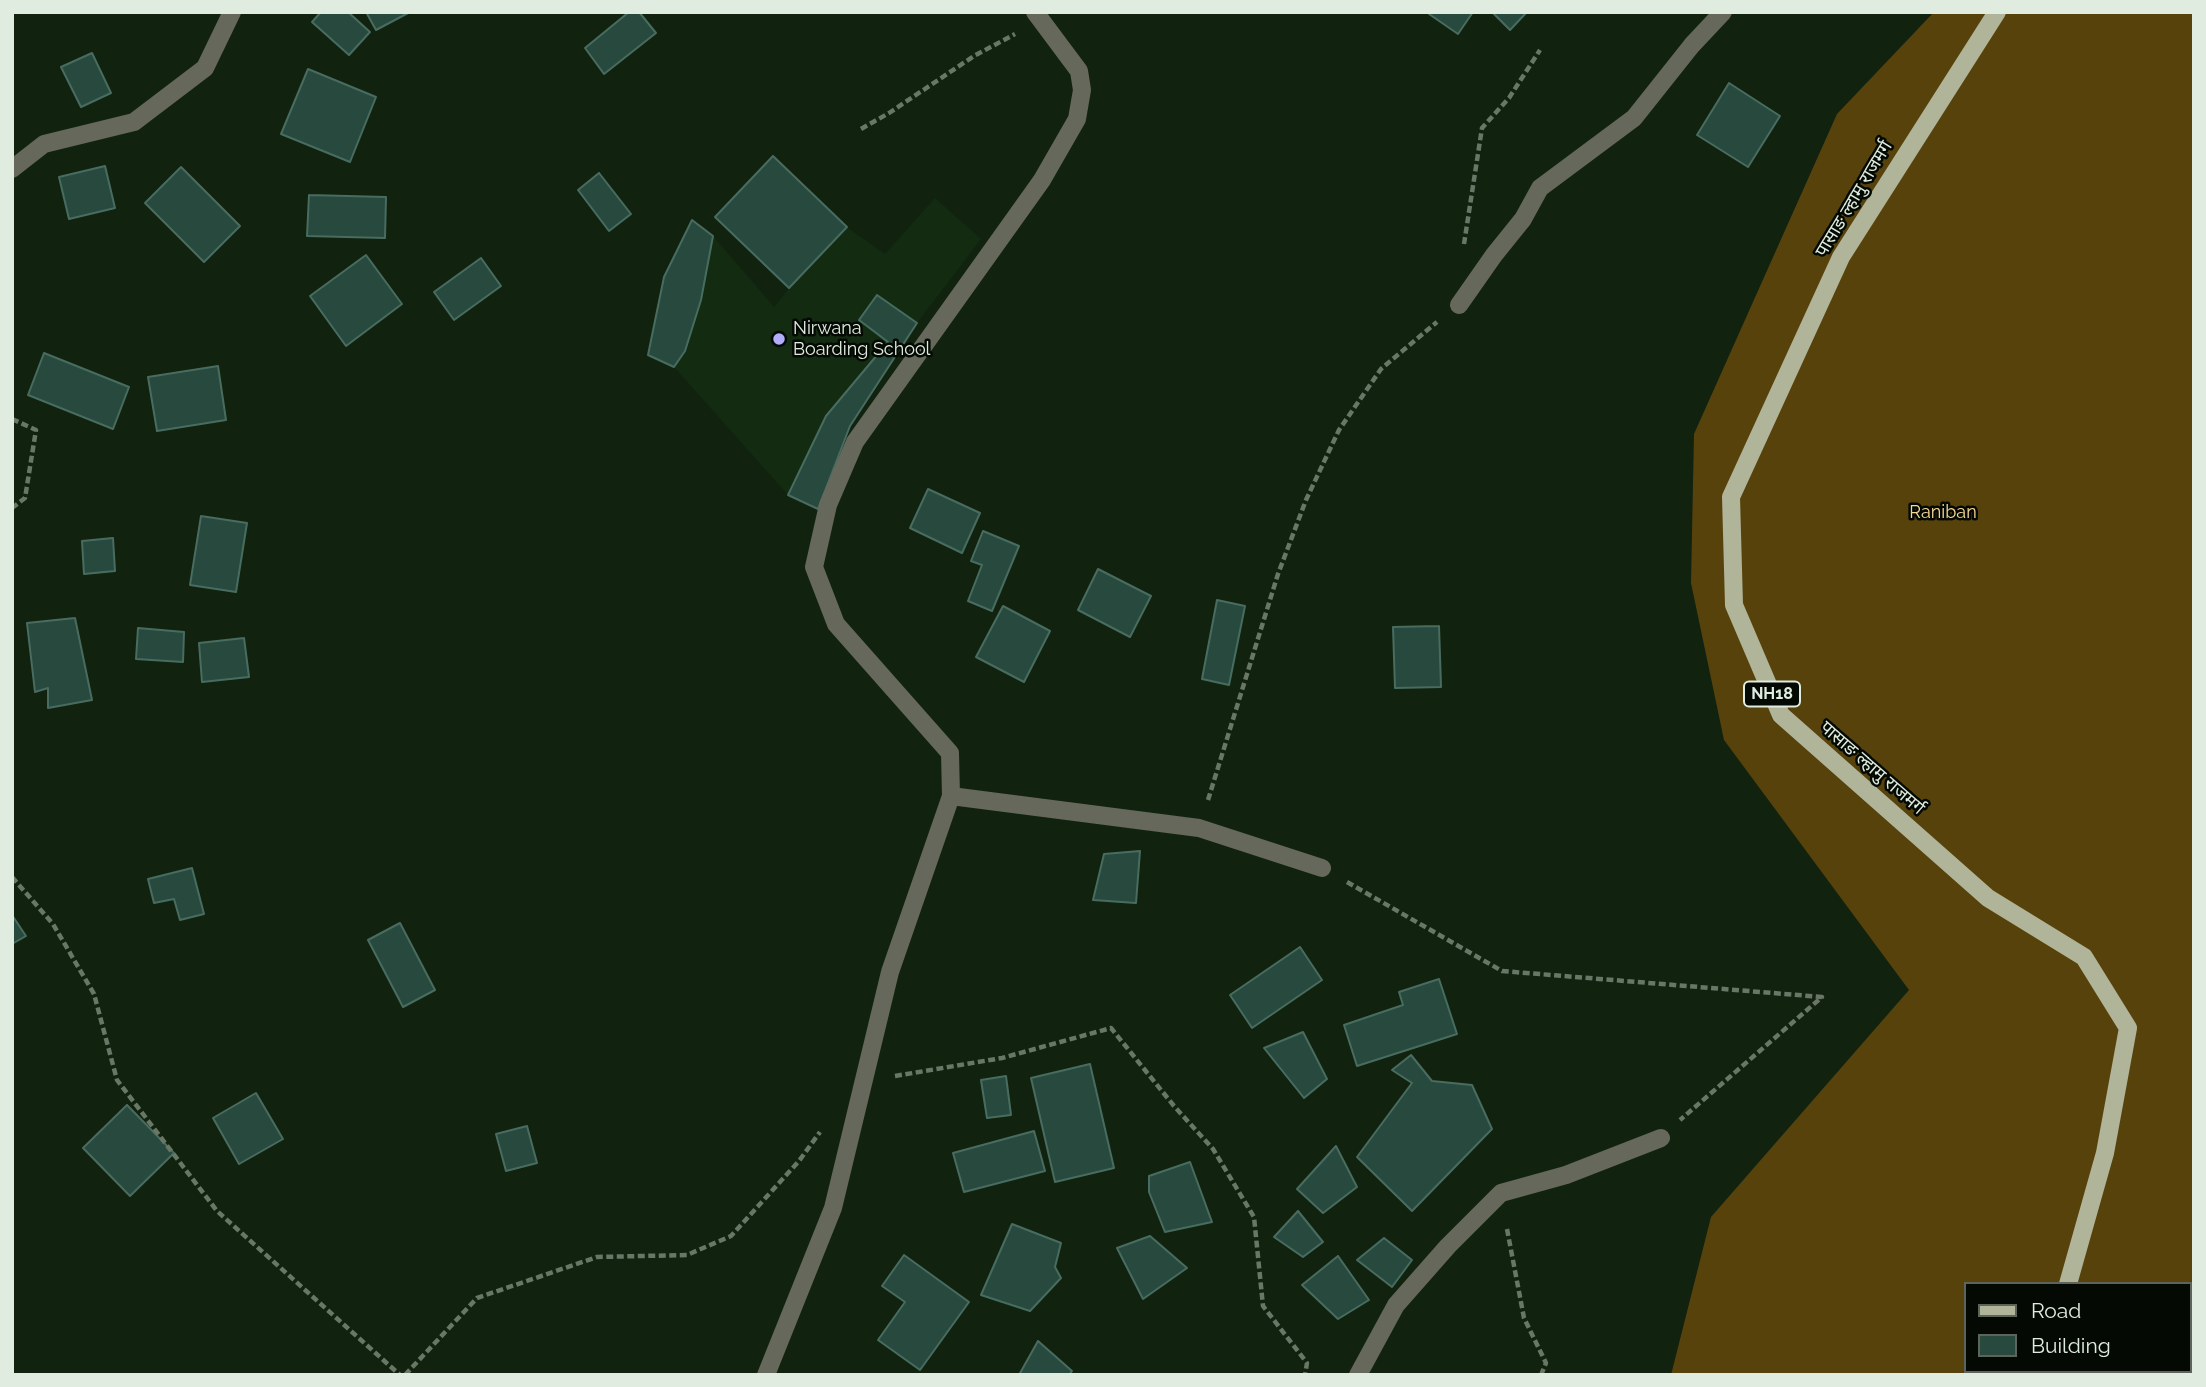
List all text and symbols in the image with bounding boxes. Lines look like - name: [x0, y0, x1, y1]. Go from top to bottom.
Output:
- street label: पासाङ ल्हामु राजमर्ग: [1811, 137, 1897, 261]
- place label: Nirwana Boarding School: [793, 318, 931, 360]
- marker: Nirwana Boarding School: [771, 331, 787, 347]
- park label: Raniban: [1909, 502, 1977, 524]
- road number: NH18: [1744, 681, 1800, 706]
- street label: पासाङ ल्हामु राजमर्ग: [1815, 717, 1929, 819]
- legend: [1965, 1282, 2192, 1373]
- text: Road: [2031, 1298, 2081, 1323]
- text: Building: [2031, 1333, 2111, 1358]

